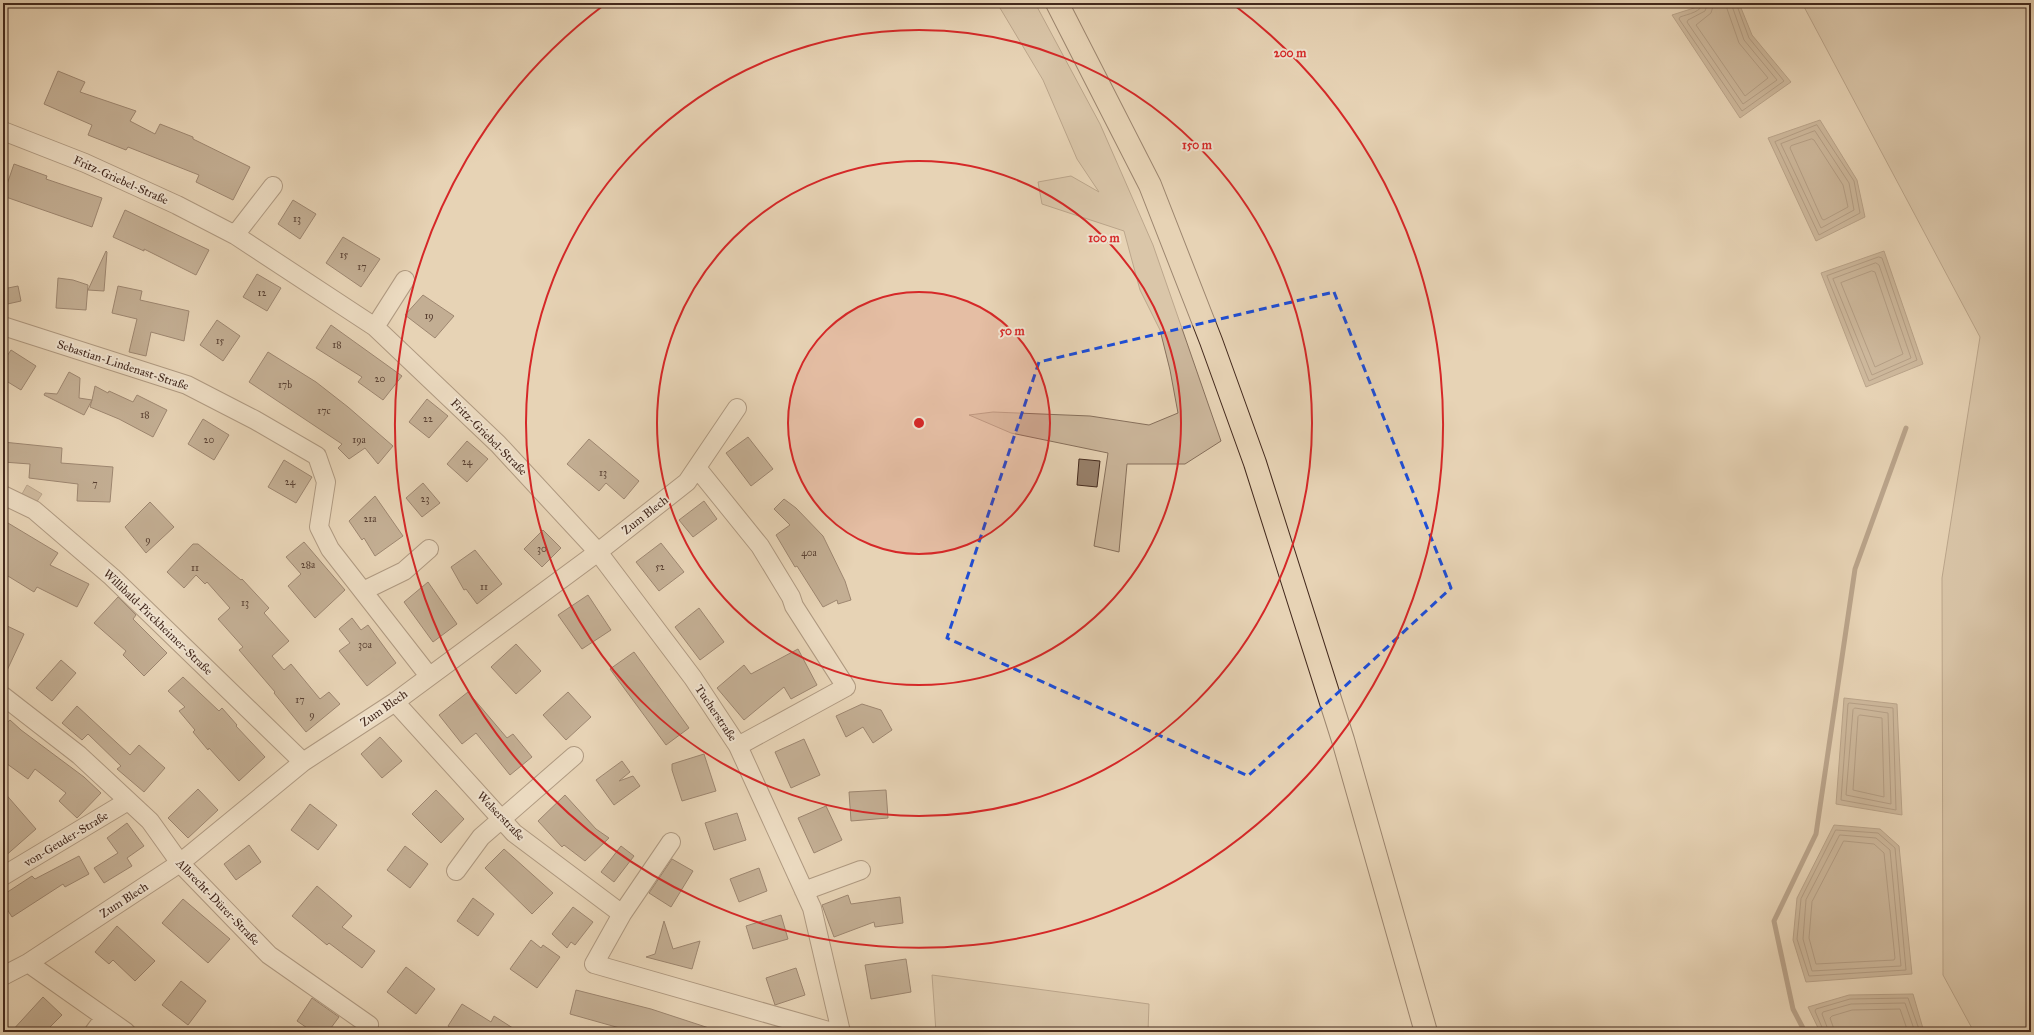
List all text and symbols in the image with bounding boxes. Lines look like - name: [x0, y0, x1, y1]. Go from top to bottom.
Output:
- text: 200 m: [1274, 46, 1307, 60]
- text: 150 m: [1182, 138, 1213, 152]
- street label: Fritz-Griebel-Straße: [71, 153, 171, 207]
- house number: 13: [293, 213, 301, 225]
- text: 100 m: [1088, 231, 1121, 245]
- house number: 15: [340, 249, 349, 261]
- house number: 17: [357, 261, 367, 273]
- house number: 12: [258, 287, 267, 299]
- house number: 19: [424, 310, 434, 322]
- text: 50 m: [999, 324, 1026, 338]
- house number: 15: [216, 335, 225, 347]
- street label: Sebastian-Lindenast-Straße: [55, 337, 191, 393]
- house number: 18: [332, 339, 342, 351]
- house number: 20: [375, 373, 386, 385]
- house number: 17b: [278, 379, 292, 391]
- street label: Fritz-Griebel-Straße: [448, 396, 530, 478]
- house number: 17c: [317, 405, 331, 417]
- house number: 18: [140, 409, 150, 421]
- house number: 22: [423, 413, 433, 425]
- centre of rings: [912, 416, 926, 430]
- house number: 20: [204, 434, 215, 446]
- house number: 19a: [352, 434, 367, 446]
- house number: 24: [462, 456, 473, 468]
- house number: 13: [599, 467, 607, 479]
- house number: 24: [285, 476, 296, 488]
- house number: 7: [92, 478, 98, 490]
- house number: 23: [421, 493, 429, 505]
- street label: Zum Blech: [619, 493, 671, 537]
- house number: 21a: [363, 513, 377, 525]
- house number: 9: [145, 534, 151, 546]
- house number: 30: [537, 543, 547, 555]
- house number: 40a: [801, 547, 818, 559]
- house number: 28a: [301, 559, 316, 571]
- house number: 52: [655, 561, 665, 573]
- house number: 11: [191, 562, 199, 574]
- street label: Willibald-Pirckheimer-Straße: [101, 566, 215, 678]
- house number: 11: [480, 581, 488, 593]
- house number: 13: [241, 597, 249, 609]
- house number: 30a: [358, 639, 373, 651]
- street label: Tucherstraße: [692, 682, 740, 744]
- street label: Zum Blech: [358, 686, 411, 729]
- house number: 17: [295, 694, 305, 706]
- house number: 9: [309, 709, 315, 721]
- street label: Welserstraße: [474, 789, 528, 843]
- street label: von-Geuder-Straße: [20, 808, 111, 870]
- street label: Albrecht-Dürer-Straße: [173, 855, 263, 948]
- street label: Zum Blech: [97, 879, 151, 921]

